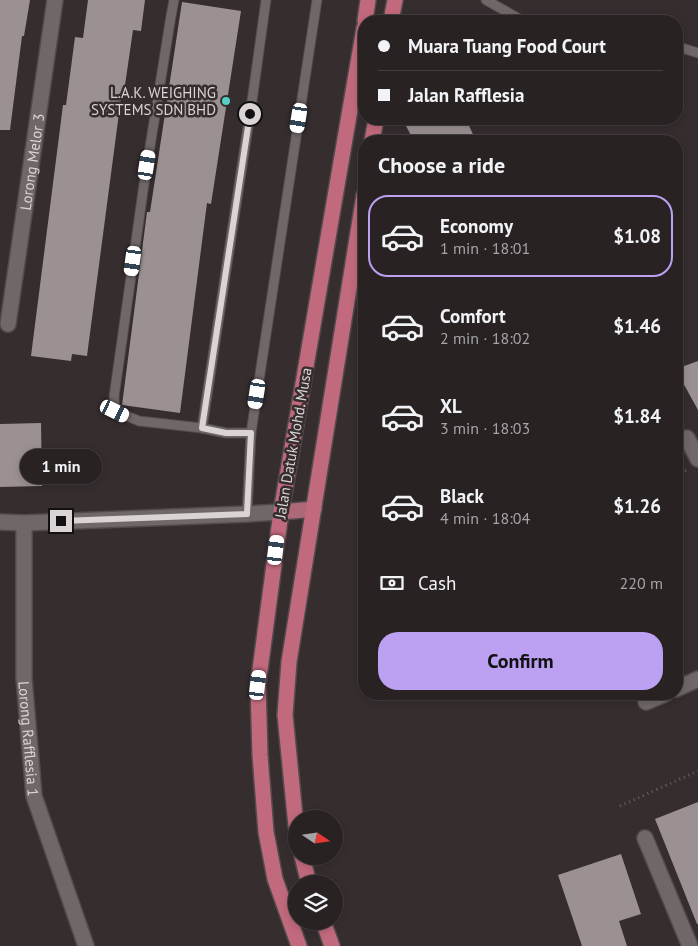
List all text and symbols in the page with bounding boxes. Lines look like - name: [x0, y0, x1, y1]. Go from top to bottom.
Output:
- text: Muara Tuang Food Court: [408, 34, 606, 58]
- place label: L.A.K. WEIGHING SYSTEMS SDN BHD: [91, 83, 216, 119]
- text: Jalan Rafflesia: [408, 83, 524, 107]
- marker: L.A.K. WEIGHING SYSTEMS SDN BHD: [220, 95, 232, 107]
- car: [289, 102, 308, 134]
- route start: [239, 103, 261, 125]
- street label: Lorong Melor 3: [15, 112, 48, 211]
- car: [137, 149, 156, 181]
- text: Choose a ride: [378, 151, 505, 179]
- icon: car: [380, 214, 425, 259]
- text: Economy: [440, 214, 513, 238]
- text: $1.08: [613, 224, 661, 248]
- text: 1 min · 18:01: [440, 238, 530, 258]
- car: [123, 245, 142, 277]
- icon: car: [380, 304, 425, 349]
- text: Comfort: [440, 304, 506, 328]
- text: $1.46: [613, 314, 661, 338]
- text: 2 min · 18:02: [440, 328, 530, 348]
- street label: Jalan Datuk Mohd. Musa: [270, 366, 316, 521]
- car: [247, 378, 266, 410]
- icon: car: [380, 394, 425, 439]
- text: XL: [440, 394, 462, 418]
- car: [98, 398, 131, 424]
- text: $1.84: [613, 404, 661, 428]
- text: 3 min · 18:03: [440, 418, 530, 438]
- callout: 1 min: [20, 448, 102, 484]
- text: 1 min: [41, 456, 81, 476]
- icon: car: [380, 484, 425, 529]
- text: Black: [440, 484, 484, 508]
- text: $1.26: [613, 494, 661, 518]
- text: 4 min · 18:04: [440, 508, 530, 528]
- route end: [50, 510, 72, 532]
- car: [266, 534, 285, 566]
- icon: cash: [378, 569, 406, 597]
- text: Cash: [418, 571, 456, 595]
- text: 220 m: [620, 573, 663, 593]
- button: Confirm: [378, 632, 663, 690]
- car: [248, 669, 267, 701]
- street label: Lorong Rafflesia 1: [15, 680, 44, 797]
- north arrow: [288, 810, 342, 865]
- map controls: [288, 810, 343, 930]
- button: layers: [288, 875, 343, 930]

